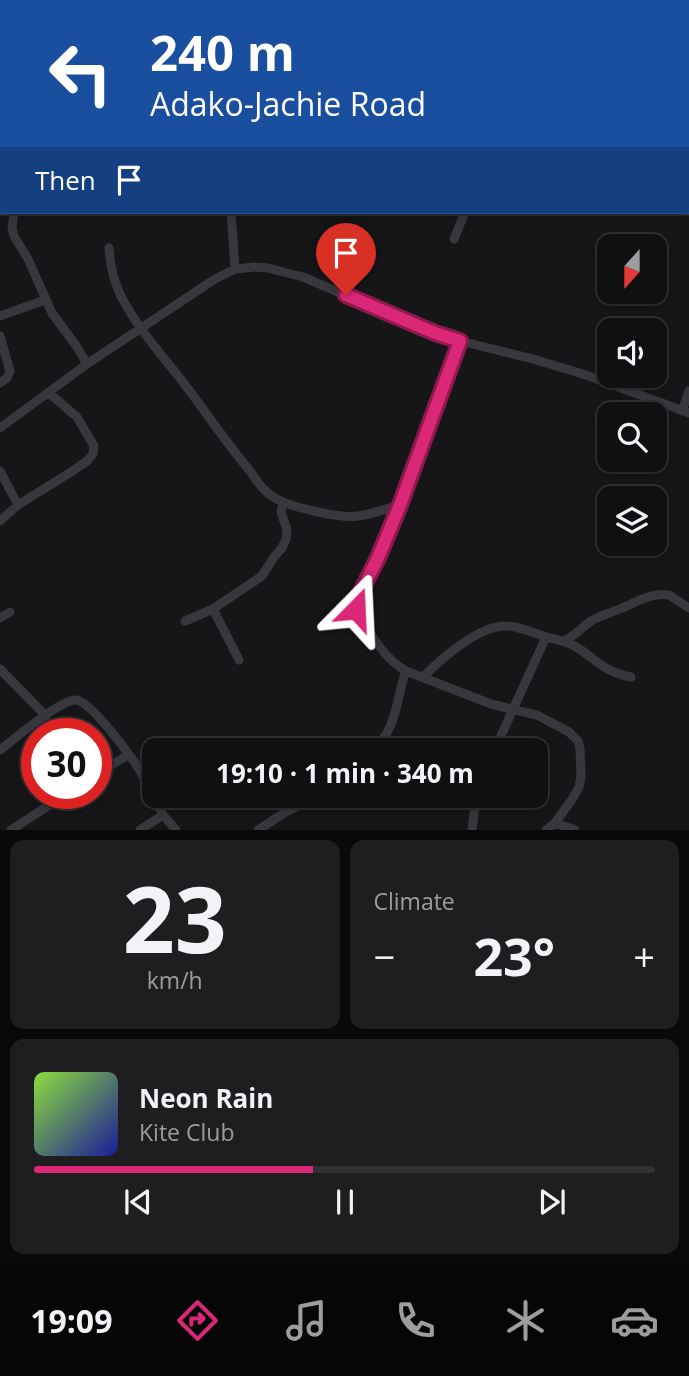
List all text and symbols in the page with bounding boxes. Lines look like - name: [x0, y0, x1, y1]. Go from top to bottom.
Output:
- text: 240 m: [150, 19, 295, 85]
- icon: left: [35, 28, 126, 119]
- text: Adako-Jachie Road: [150, 82, 426, 125]
- icon: arrive: [110, 161, 148, 199]
- text: Then: [35, 162, 96, 198]
- pin: [316, 223, 376, 295]
- icon: arrive: [327, 234, 365, 272]
- north arrow: [597, 234, 667, 304]
- map controls: [597, 234, 667, 556]
- button: sound: [597, 318, 667, 388]
- button: search: [597, 402, 667, 472]
- button: layers: [597, 486, 667, 556]
- position arrow: [319, 572, 393, 646]
- speed limit sign: 30: [21, 718, 112, 809]
- text: 19:10 · 1 min · 340 m: [216, 755, 474, 791]
- text: 23: [123, 856, 227, 980]
- text: Climate: [374, 885, 455, 917]
- text: 23°: [473, 920, 555, 991]
- text: −: [374, 930, 395, 982]
- text: +: [633, 930, 655, 982]
- text: km/h: [147, 964, 203, 996]
- text: Neon Rain: [139, 1080, 273, 1116]
- text: Kite Club: [139, 1116, 234, 1148]
- icon: previous: [119, 1183, 157, 1221]
- icon: pause: [326, 1183, 364, 1221]
- icon: next: [533, 1183, 571, 1221]
- icon: directions: [173, 1296, 222, 1345]
- icon: music: [282, 1296, 331, 1345]
- icon: phone: [391, 1296, 440, 1345]
- icon: climate: [501, 1296, 550, 1345]
- icon: car: [610, 1296, 659, 1345]
- text: 19:09: [30, 1299, 112, 1342]

